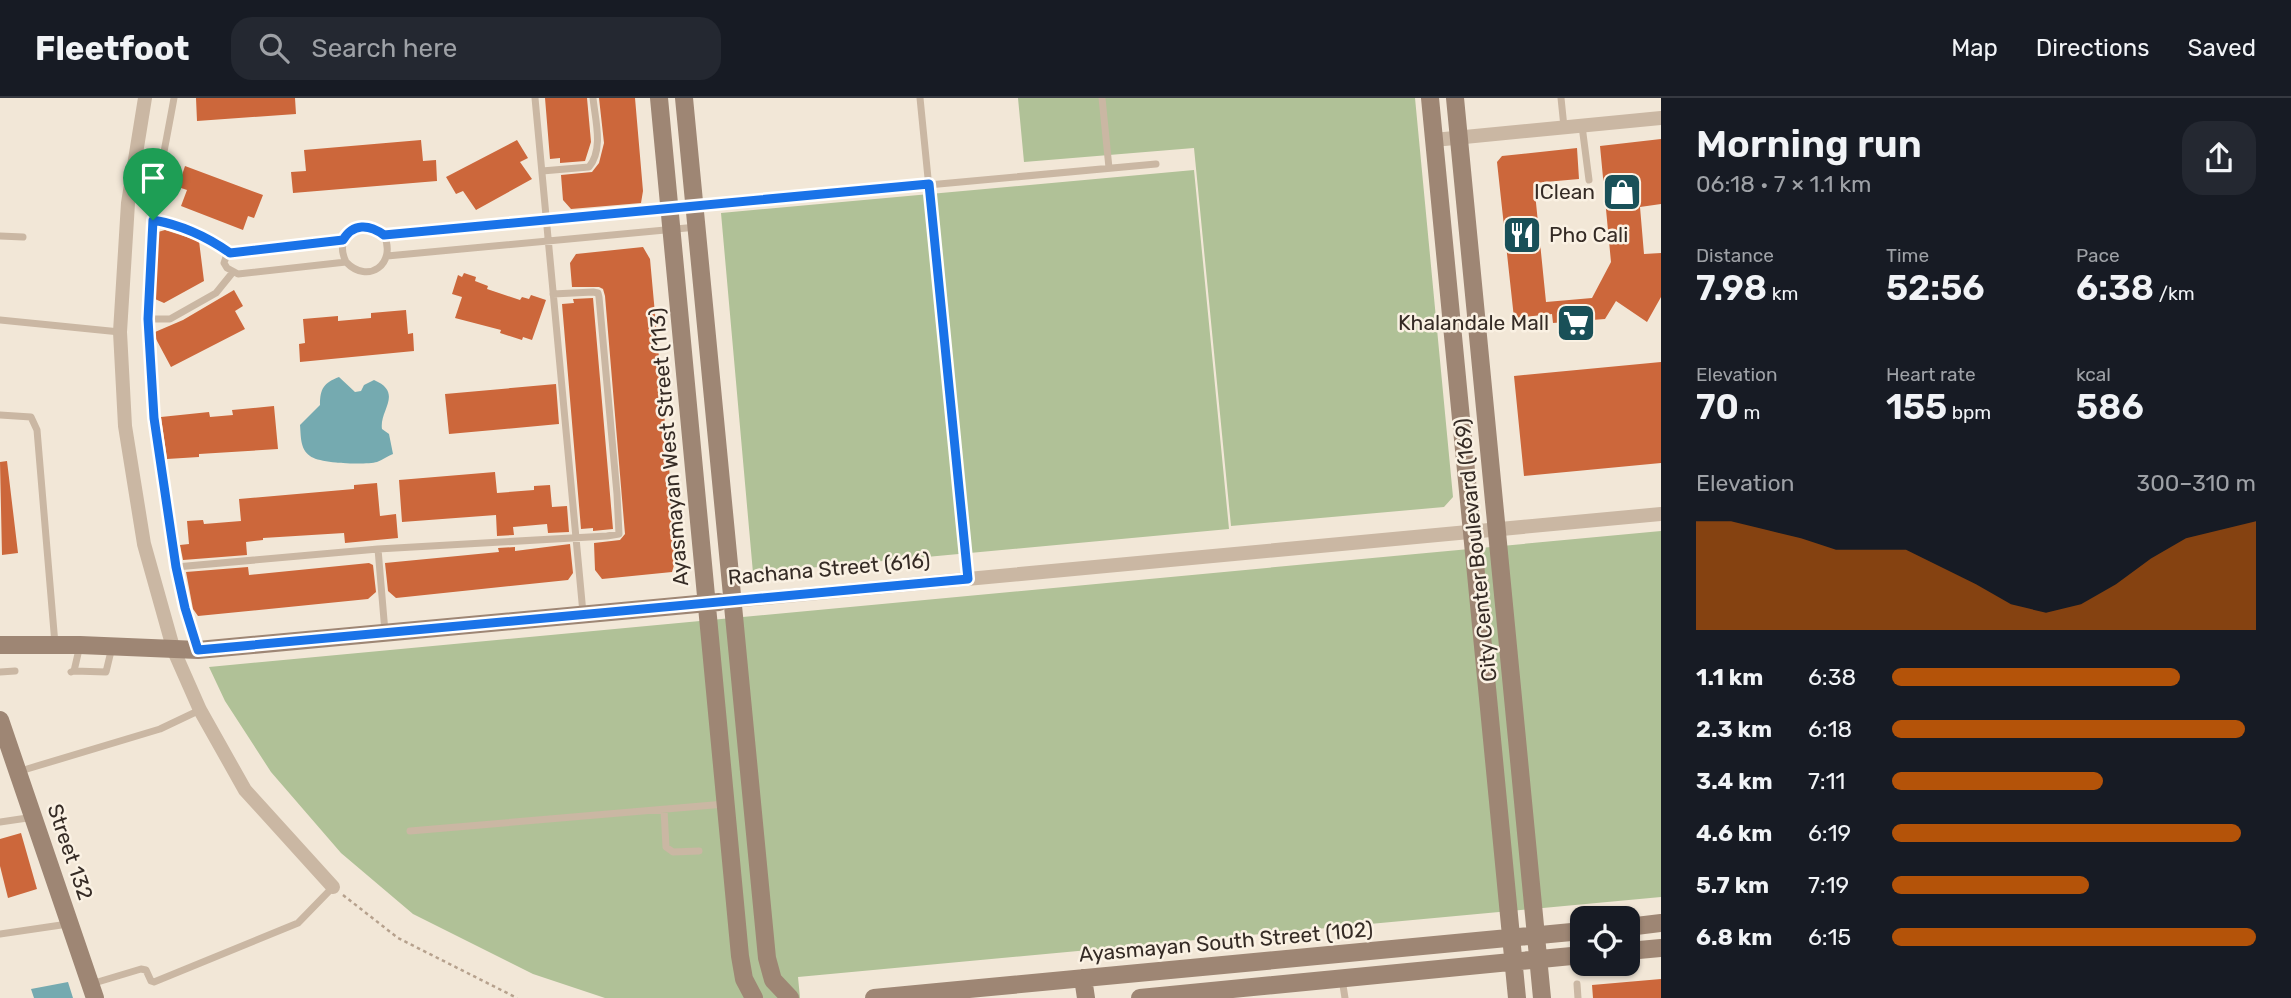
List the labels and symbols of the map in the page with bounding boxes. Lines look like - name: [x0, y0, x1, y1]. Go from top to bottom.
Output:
- pin: [123, 148, 183, 220]
- shop icon: IClean: [1601, 171, 1643, 213]
- place label: IClean: [1534, 179, 1595, 204]
- restaurant icon: Pho Cali: [1501, 214, 1543, 256]
- place label: Pho Cali: [1549, 222, 1628, 247]
- supermarket icon: Khalandale Mall: [1555, 302, 1597, 344]
- street label: Ayasmayan West Street (113): [644, 307, 693, 587]
- place label: Khalandale Mall: [1398, 310, 1549, 335]
- street label: City Center Boulevard (169): [1449, 417, 1502, 683]
- street label: Rachana Street (616): [727, 547, 931, 590]
- street label: Street 132: [42, 801, 99, 903]
- street label: Ayasmayan South Street (102): [1078, 916, 1374, 967]

